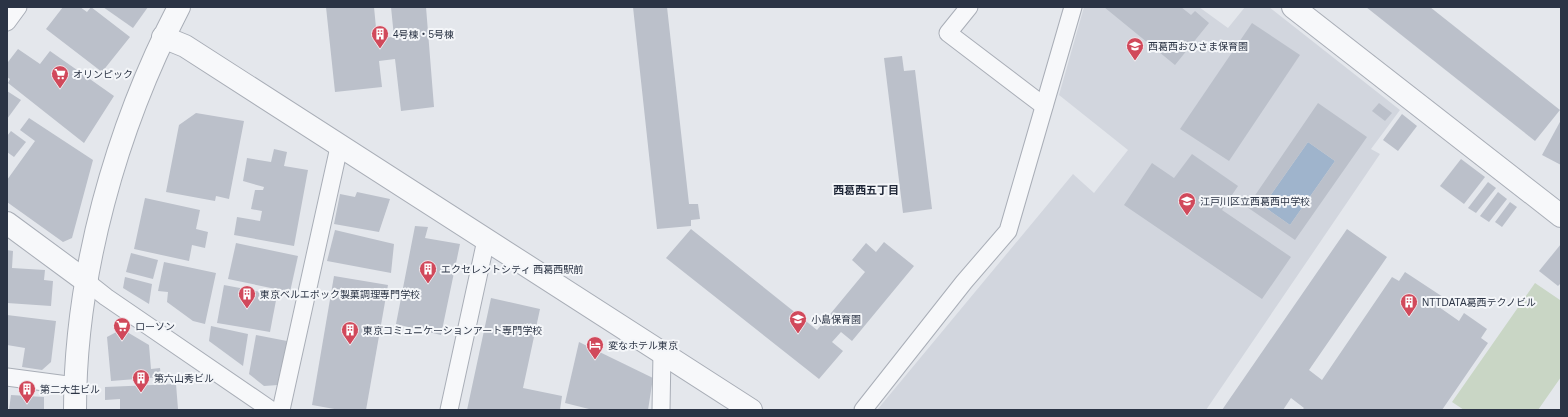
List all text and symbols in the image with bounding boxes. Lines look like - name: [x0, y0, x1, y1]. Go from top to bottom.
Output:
- building icon: 4号棟・5号棟: [370, 24, 390, 49]
- place label: 4号棟・5号棟: [393, 29, 454, 40]
- school or university icon: 西葛西おひさま保育園: [1125, 36, 1145, 61]
- place label: 西葛西おひさま保育園: [1148, 41, 1248, 52]
- supermarket icon: オリンピック: [50, 64, 70, 89]
- place label: オリンピック: [73, 69, 133, 80]
- district label: 西葛西五丁目: [833, 184, 899, 196]
- school or university icon: 江戸川区立西葛西中学校: [1177, 191, 1197, 216]
- place label: 江戸川区立西葛西中学校: [1200, 196, 1310, 207]
- building icon: エクセレントシティ 西葛西駅前: [418, 259, 438, 284]
- place label: エクセレントシティ 西葛西駅前: [441, 264, 583, 275]
- building icon: 東京ベルエポック製菓調理専門学校: [237, 284, 257, 309]
- place label: 東京ベルエポック製菓調理専門学校: [260, 289, 420, 300]
- building icon: NTTDATA葛西テクノビル: [1399, 292, 1419, 317]
- place label: NTTDATA葛西テクノビル: [1422, 297, 1536, 308]
- school or university icon: 小島保育園: [788, 309, 808, 334]
- place label: 小島保育園: [811, 314, 861, 325]
- supermarket icon: ローソン: [112, 316, 132, 341]
- building icon: 東京コミュニケーションアート専門学校: [340, 320, 360, 345]
- place label: ローソン: [135, 321, 175, 332]
- place label: 東京コミュニケーションアート専門学校: [363, 325, 542, 336]
- hotel icon: 変なホテル東京: [585, 335, 605, 360]
- place label: 変なホテル東京: [608, 340, 678, 351]
- building icon: 第六山秀ビル: [131, 368, 151, 393]
- place label: 第六山秀ビル: [154, 373, 214, 384]
- building icon: 第二大生ビル: [17, 379, 37, 404]
- place label: 第二大生ビル: [40, 384, 100, 395]

